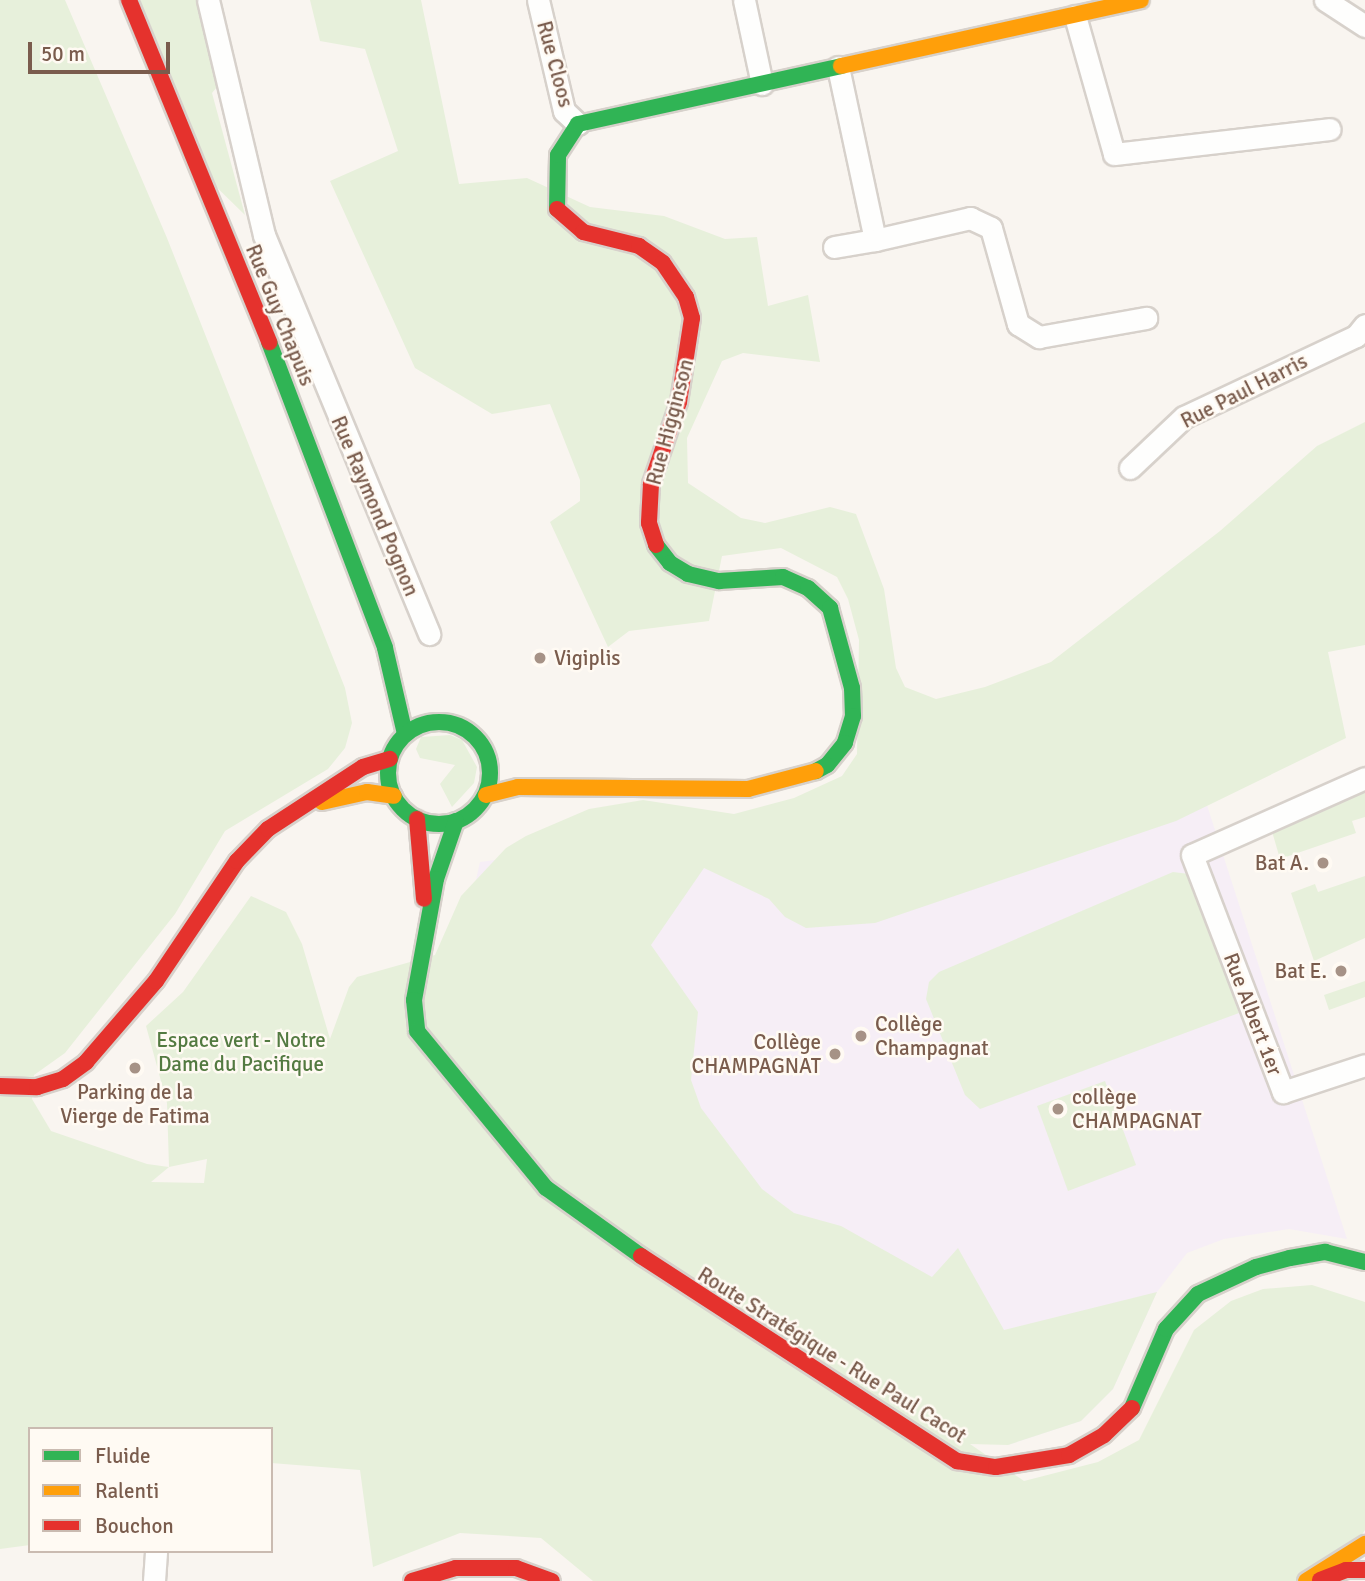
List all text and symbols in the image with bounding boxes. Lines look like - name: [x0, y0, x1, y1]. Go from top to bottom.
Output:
- street label: Rue Cloos: [531, 18, 579, 110]
- scale bar: [32, 28, 173, 72]
- text: 50 m: [41, 41, 85, 67]
- street label: Rue Guy Chapuis: [240, 241, 320, 389]
- street label: Rue Paul Harris: [1177, 348, 1311, 434]
- street label: Rue Higginson: [641, 356, 699, 488]
- street label: Rue Raymond Pognon: [326, 412, 424, 600]
- place label: Vigiplis: [554, 645, 621, 671]
- marker: Vigiplis: [532, 650, 548, 666]
- place label: Bat A.: [1255, 850, 1309, 876]
- marker: Bat A.: [1315, 855, 1331, 871]
- street label: Rue Albert 1er: [1218, 949, 1288, 1079]
- place label: Bat E.: [1274, 958, 1327, 984]
- marker: Bat E.: [1333, 963, 1349, 979]
- place label: Collège Champagnat: [875, 1011, 988, 1061]
- park label: Espace vert - Notre Dame du Pacifique: [156, 1027, 326, 1077]
- marker: Collège Champagnat: [853, 1028, 869, 1044]
- place label: Collège CHAMPAGNAT: [691, 1029, 821, 1079]
- marker: Collège CHAMPAGNAT: [827, 1046, 843, 1062]
- marker: Parking de la Vierge de Fatima: [127, 1060, 143, 1076]
- place label: Parking de la Vierge de Fatima: [60, 1079, 210, 1129]
- place label: collège CHAMPAGNAT: [1072, 1084, 1202, 1134]
- marker: collège CHAMPAGNAT: [1050, 1101, 1066, 1117]
- street label: Route Stratégique - Rue Paul Cacot: [693, 1262, 971, 1448]
- legend: [28, 1427, 273, 1553]
- text: Fluide: [95, 1443, 151, 1469]
- text: Ralenti: [95, 1478, 159, 1504]
- text: Bouchon: [95, 1513, 174, 1539]

